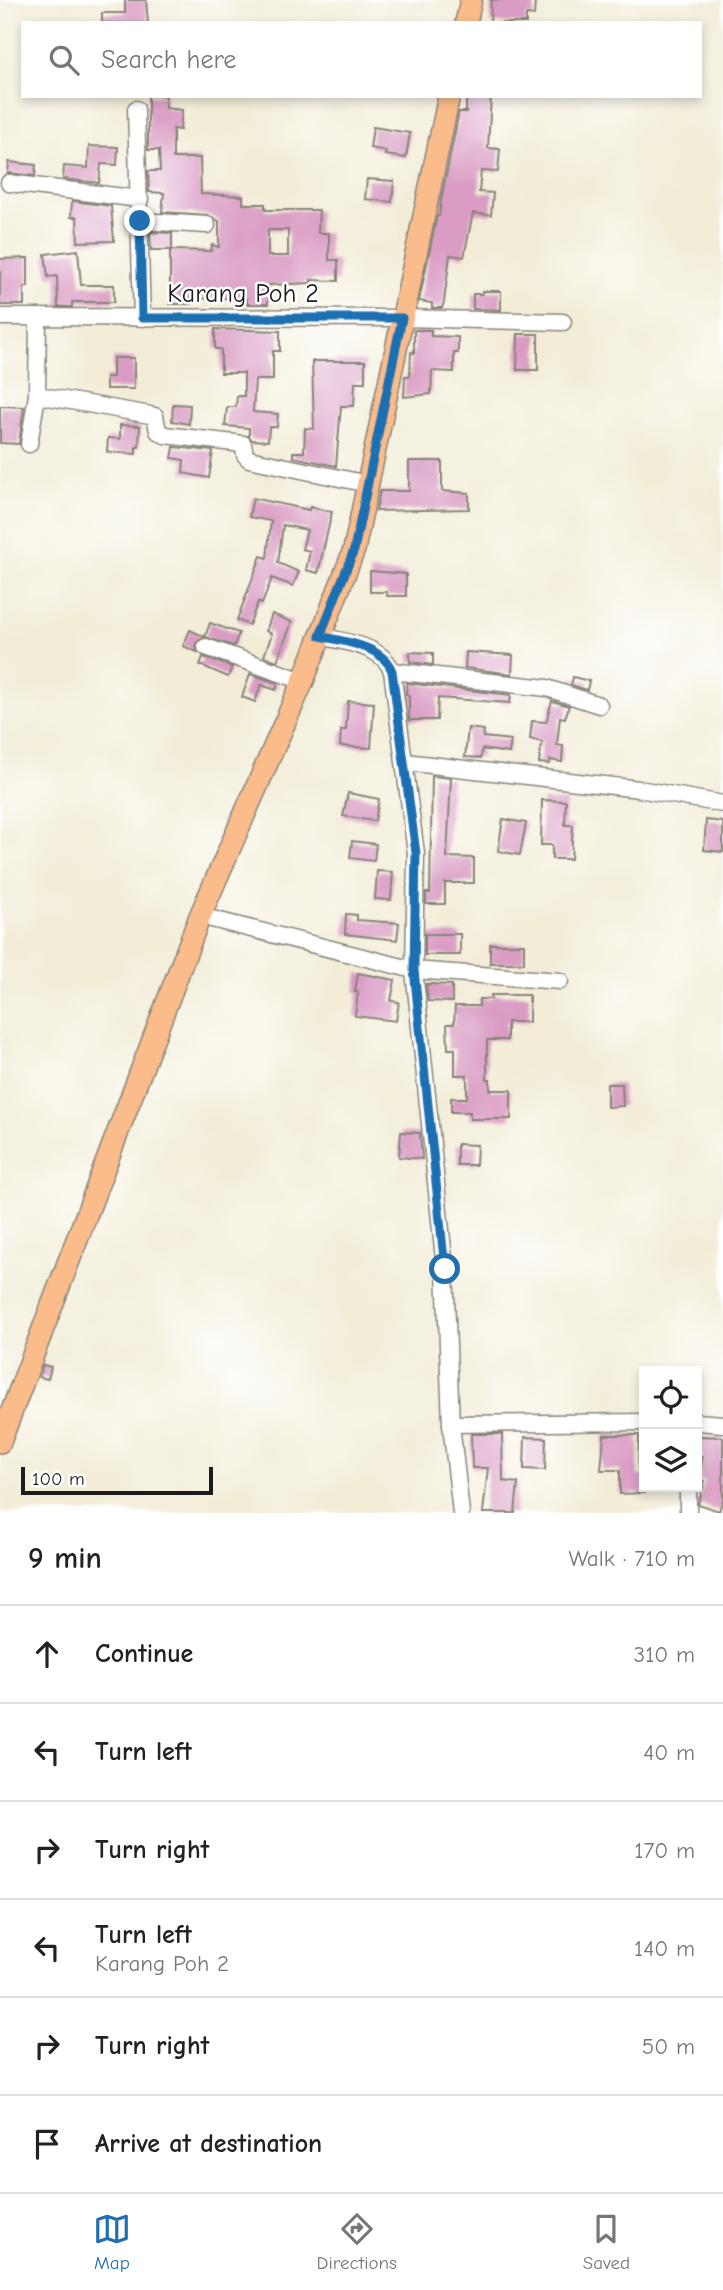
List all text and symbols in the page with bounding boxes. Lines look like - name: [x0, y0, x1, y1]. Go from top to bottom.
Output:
- search box: [21, 21, 702, 98]
- icon: search: [45, 41, 83, 79]
- text: Search here: [101, 45, 236, 75]
- route end: [124, 205, 155, 236]
- street label: Karang Poh 2: [167, 279, 319, 309]
- route start: [429, 1253, 460, 1284]
- map controls: [639, 1366, 702, 1492]
- button: locate: [639, 1366, 702, 1429]
- button: layers: [639, 1429, 702, 1492]
- scale bar: [21, 1464, 214, 1496]
- text: 100 m: [32, 1468, 85, 1490]
- text: 9 min: [28, 1541, 102, 1576]
- text: Walk · 710 m: [568, 1545, 695, 1572]
- icon: ahead: [28, 1635, 66, 1673]
- text: Continue: [95, 1639, 193, 1669]
- text: 310 m: [634, 1641, 695, 1668]
- icon: left: [28, 1733, 66, 1771]
- text: Turn left: [95, 1737, 192, 1767]
- text: 40 m: [643, 1739, 695, 1766]
- icon: right: [28, 1831, 66, 1869]
- text: Turn right: [95, 1835, 209, 1865]
- text: 170 m: [634, 1837, 695, 1864]
- text: Turn left: [95, 1920, 192, 1950]
- icon: left: [28, 1929, 66, 1967]
- text: 140 m: [634, 1935, 695, 1962]
- text: Karang Poh 2: [95, 1950, 229, 1977]
- icon: right: [28, 2027, 66, 2065]
- text: Turn right: [95, 2031, 209, 2061]
- text: 50 m: [642, 2033, 695, 2060]
- icon: arrive: [28, 2125, 66, 2163]
- text: Arrive at destination: [95, 2129, 322, 2159]
- tab: Map: [93, 2210, 131, 2274]
- tab: Directions: [317, 2210, 397, 2274]
- tab: Saved: [583, 2210, 630, 2274]

